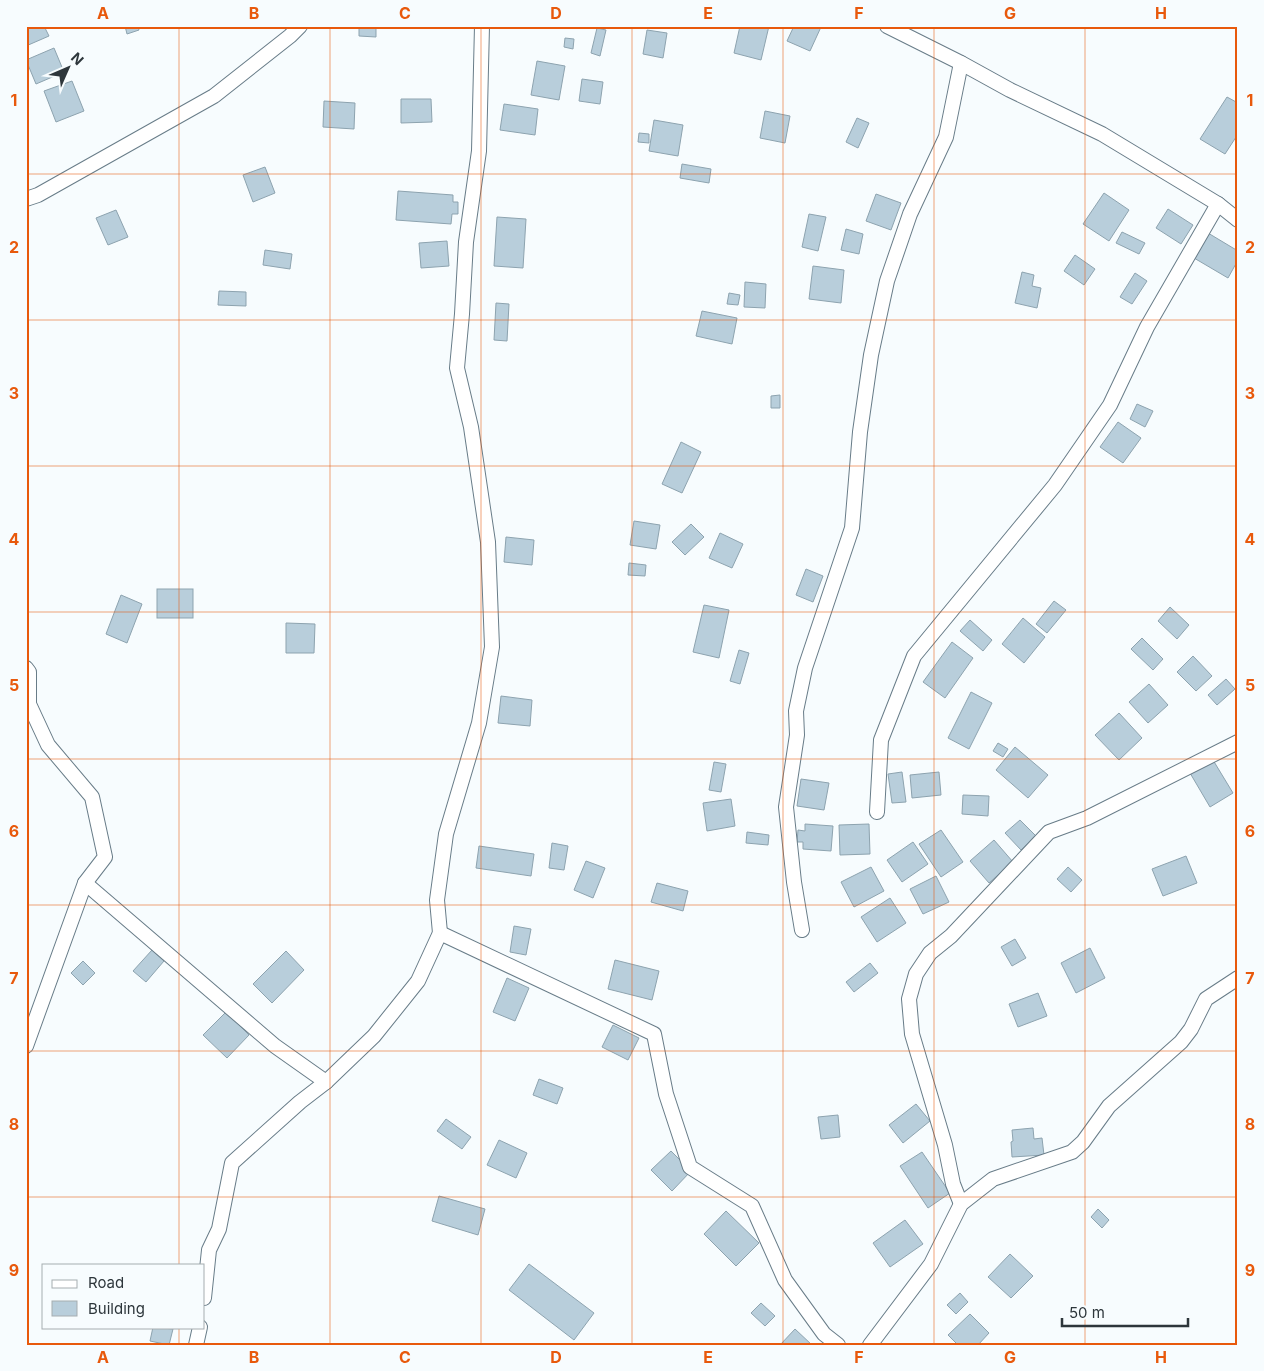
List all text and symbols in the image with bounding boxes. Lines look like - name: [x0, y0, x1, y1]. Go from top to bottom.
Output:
- text: A: [97, 3, 109, 23]
- text: B: [249, 3, 259, 23]
- text: C: [399, 3, 411, 23]
- text: D: [550, 3, 562, 23]
- text: E: [703, 3, 713, 23]
- text: F: [854, 3, 864, 23]
- text: G: [1004, 3, 1016, 23]
- text: H: [1155, 3, 1167, 23]
- north arrow: [42, 42, 92, 92]
- text: N: [68, 49, 87, 68]
- text: 1: [11, 90, 17, 110]
- text: 1: [1247, 90, 1253, 110]
- text: 2: [9, 237, 19, 257]
- text: 2: [1245, 237, 1255, 257]
- text: 3: [9, 383, 19, 403]
- text: 3: [1245, 383, 1255, 403]
- text: 4: [9, 529, 20, 549]
- text: 4: [1245, 529, 1256, 549]
- text: 5: [9, 675, 19, 695]
- text: 5: [1245, 675, 1255, 695]
- text: 6: [9, 821, 19, 841]
- text: 6: [1245, 821, 1255, 841]
- text: 7: [9, 968, 19, 988]
- text: 7: [1245, 968, 1255, 988]
- text: 8: [9, 1114, 19, 1134]
- text: 8: [1245, 1114, 1255, 1134]
- text: 9: [9, 1260, 19, 1280]
- text: 9: [1245, 1260, 1255, 1280]
- legend: [42, 1264, 205, 1328]
- text: Road: [88, 1273, 124, 1292]
- scale bar: [1062, 1296, 1188, 1328]
- text: Building: [88, 1299, 145, 1318]
- text: 50 m: [1069, 1303, 1105, 1322]
- text: A: [97, 1347, 109, 1367]
- text: B: [249, 1347, 259, 1367]
- text: C: [399, 1347, 411, 1367]
- text: D: [550, 1347, 562, 1367]
- text: E: [703, 1347, 713, 1367]
- text: F: [854, 1347, 864, 1367]
- text: G: [1004, 1347, 1016, 1367]
- text: H: [1155, 1347, 1167, 1367]

